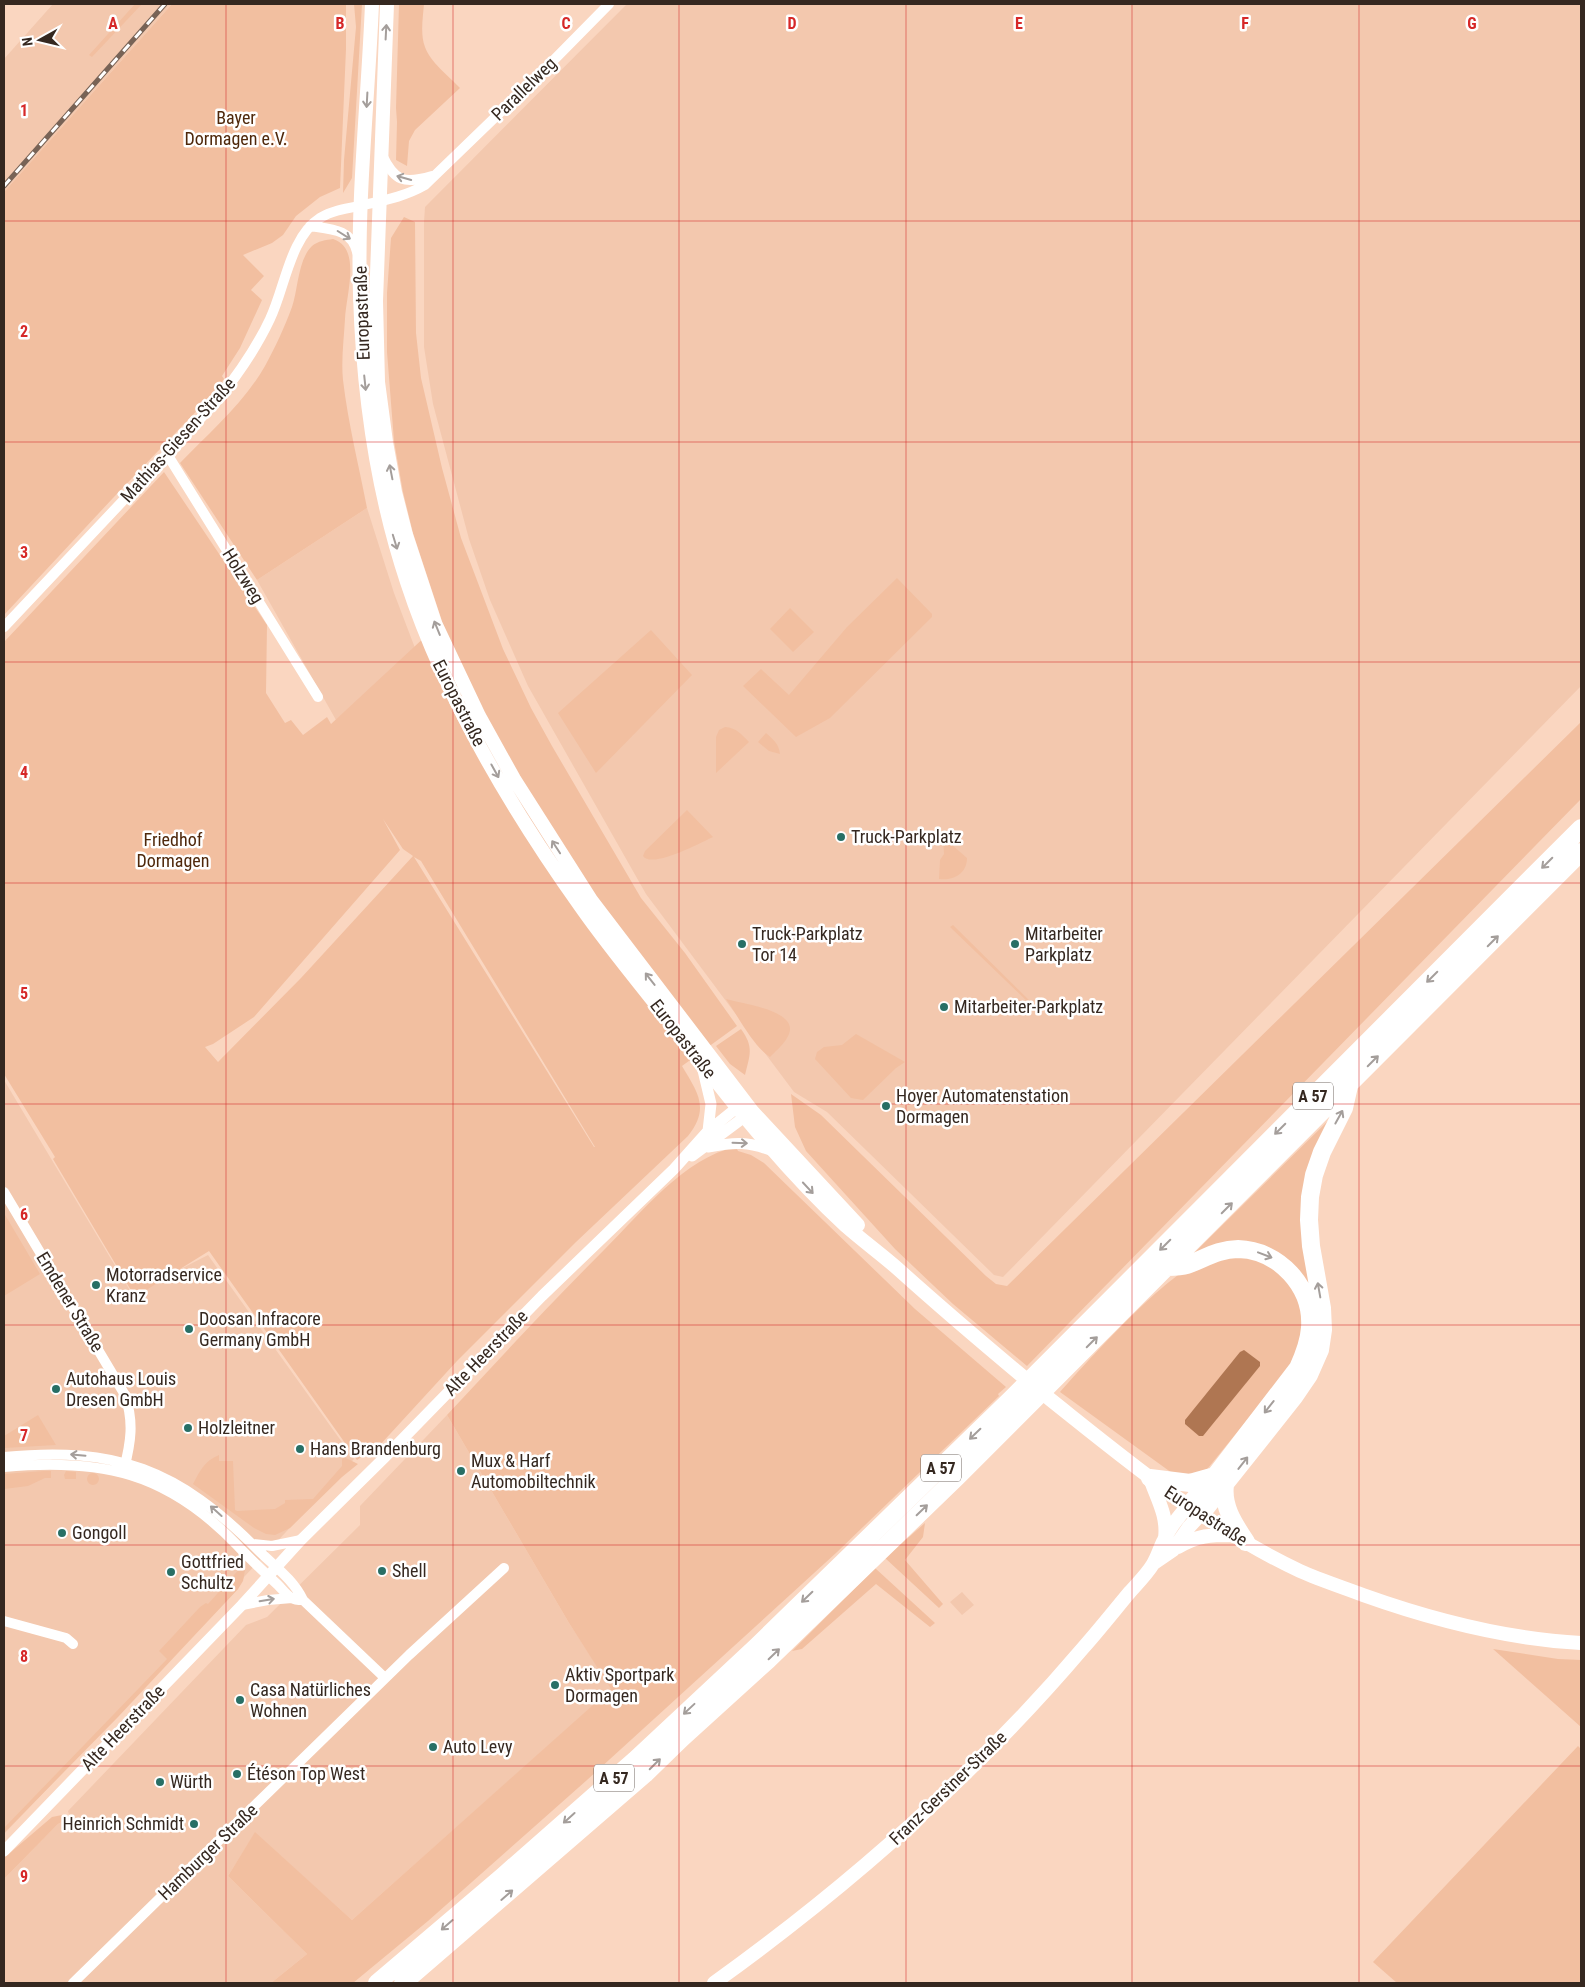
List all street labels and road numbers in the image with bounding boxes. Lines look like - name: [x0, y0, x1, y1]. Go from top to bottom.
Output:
- street label: Parallelweg: [487, 53, 560, 125]
- street label: Europastraße: [349, 265, 374, 361]
- street label: Mathias-Giesen-Straße: [116, 373, 239, 506]
- street label: Holzweg: [218, 544, 269, 607]
- street label: Europastraße: [429, 656, 490, 750]
- street label: Europastraße: [646, 995, 721, 1082]
- road number: A 57: [1293, 1082, 1333, 1110]
- street label: Emdener Straße: [32, 1248, 109, 1356]
- street label: Alte Heerstraße: [440, 1305, 532, 1400]
- road number: A 57: [921, 1455, 961, 1482]
- street label: Europastraße: [1161, 1481, 1252, 1550]
- street label: Alte Heerstraße: [77, 1680, 169, 1775]
- street label: Franz-Gerstner-Straße: [885, 1726, 1011, 1849]
- road number: A 57: [594, 1765, 634, 1792]
- street label: Hamburger Straße: [154, 1799, 261, 1904]

